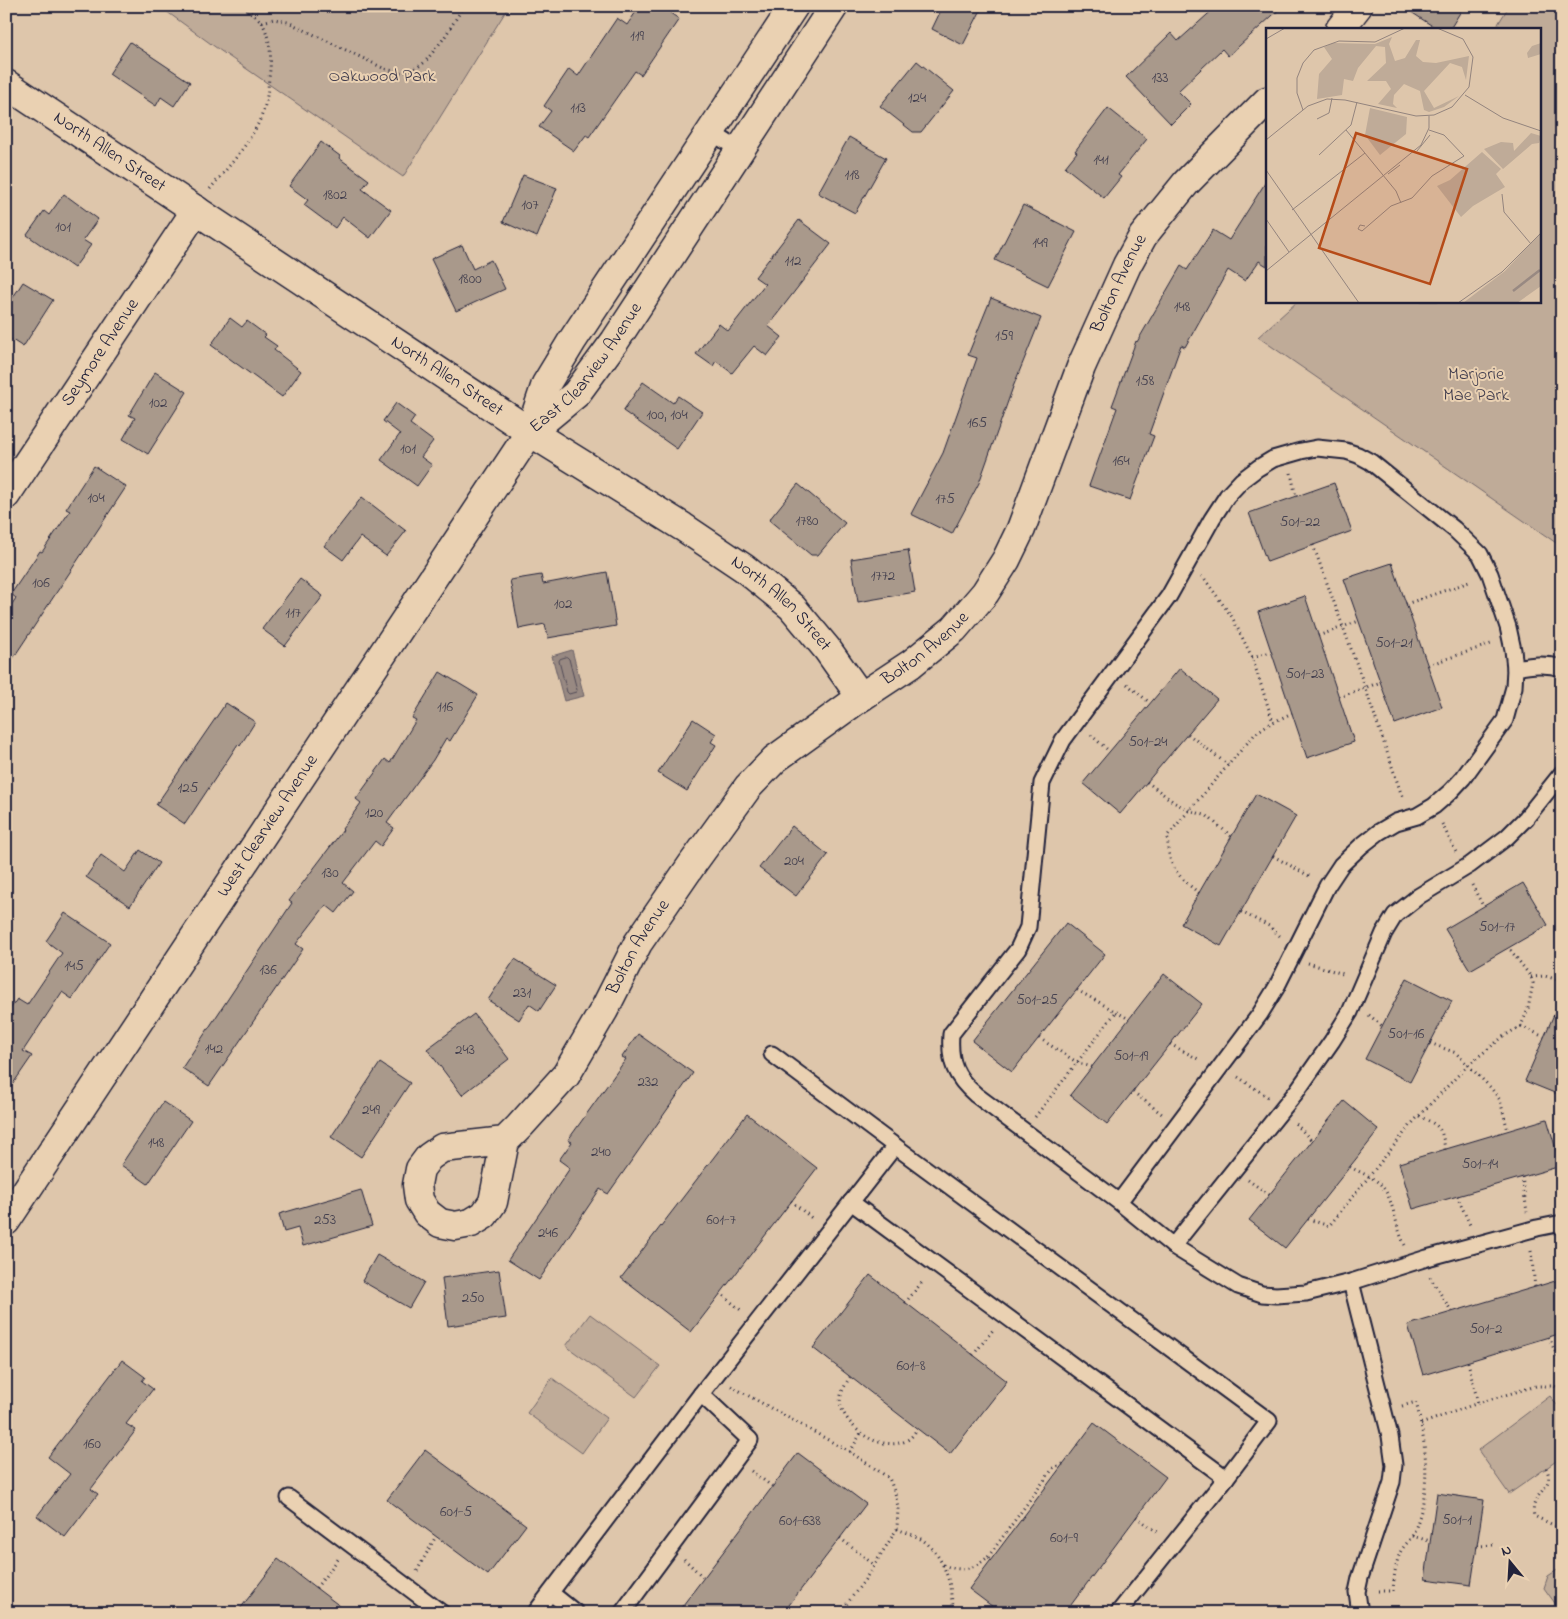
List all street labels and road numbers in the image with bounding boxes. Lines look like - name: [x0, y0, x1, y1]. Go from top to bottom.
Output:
- street label: North Allen Street: [48, 106, 171, 199]
- street label: Bolton Avenue: [1084, 229, 1155, 338]
- street label: Seymore Avenue: [55, 293, 147, 412]
- street label: East Clearview Avenue: [524, 297, 650, 440]
- street label: North Allen Street: [385, 330, 508, 424]
- street label: North Allen Street: [725, 550, 837, 657]
- street label: Bolton Avenue: [876, 606, 977, 693]
- street label: West Clearview Avenue: [211, 749, 326, 903]
- street label: Bolton Avenue: [600, 894, 678, 1000]

